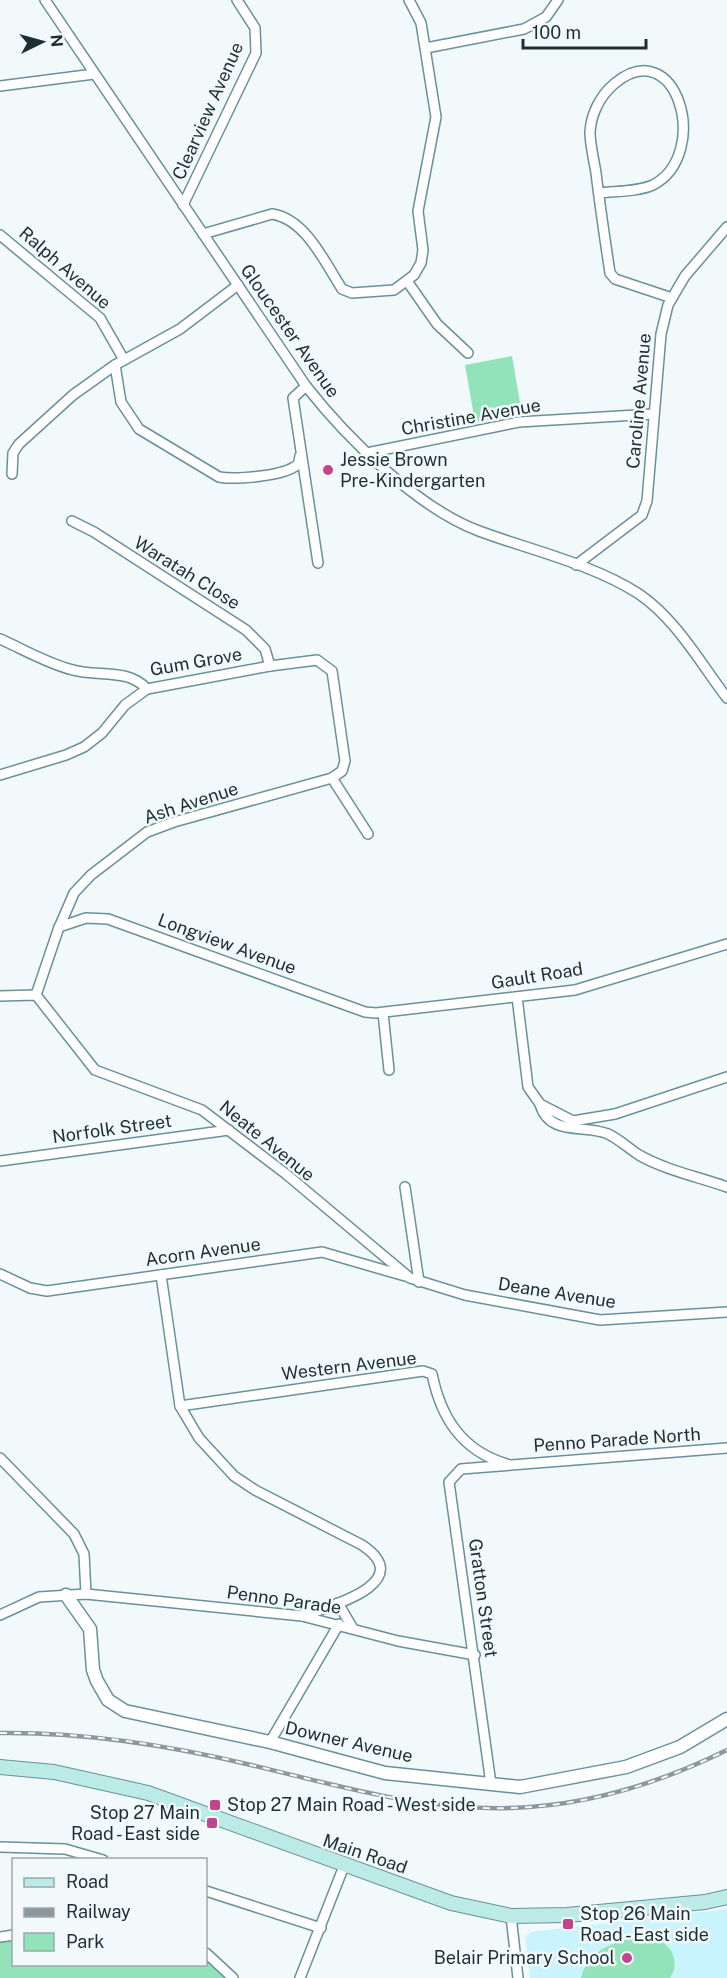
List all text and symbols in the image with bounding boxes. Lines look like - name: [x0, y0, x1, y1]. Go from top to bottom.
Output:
- north arrow: [12, 12, 72, 72]
- scale bar: [523, 12, 646, 50]
- text: 100 m: [532, 22, 581, 43]
- text: N: [46, 34, 66, 48]
- street label: Clearview Avenue: [168, 39, 247, 183]
- street label: Ralph Avenue: [15, 222, 115, 313]
- street label: Gloucester Avenue: [237, 260, 344, 401]
- street label: Caroline Avenue: [622, 332, 655, 470]
- street label: Christine Avenue: [399, 394, 542, 439]
- place label: Jessie Brown Pre-Kindergarten: [340, 449, 485, 491]
- marker: Jessie Brown Pre-Kindergarten: [321, 463, 335, 477]
- street label: Waratah Close: [130, 532, 244, 614]
- street label: Gum Grove: [148, 643, 243, 680]
- street label: Ash Avenue: [141, 777, 241, 828]
- street label: Longview Avenue: [155, 909, 299, 978]
- street label: Gault Road: [490, 958, 584, 993]
- street label: Neate Avenue: [216, 1096, 319, 1185]
- street label: Norfolk Street: [51, 1110, 173, 1147]
- street label: Acorn Avenue: [144, 1233, 262, 1270]
- street label: Deane Avenue: [497, 1273, 618, 1312]
- street label: Western Avenue: [280, 1347, 418, 1384]
- street label: Penno Parade North: [533, 1423, 701, 1456]
- street label: Gratton Street: [465, 1537, 502, 1659]
- street label: Penno Parade: [225, 1581, 343, 1618]
- street label: Downer Avenue: [283, 1717, 415, 1766]
- place label: Stop 27 Main Road - West side: [227, 1794, 476, 1815]
- marker: Stop 27 Main Road - West side: [208, 1798, 222, 1812]
- place label: Stop 27 Main Road - East side: [71, 1802, 200, 1844]
- marker: Stop 27 Main Road - East side: [205, 1816, 219, 1830]
- street label: Main Road: [320, 1829, 410, 1878]
- legend: [12, 1858, 207, 1966]
- text: Road: [66, 1871, 109, 1892]
- text: Railway: [66, 1901, 131, 1922]
- place label: Stop 26 Main Road - East side: [580, 1903, 709, 1945]
- marker: Stop 26 Main Road - East side: [561, 1917, 575, 1931]
- text: Park: [66, 1931, 104, 1952]
- place label: Belair Primary School: [434, 1947, 615, 1968]
- marker: Belair Primary School: [620, 1951, 634, 1965]

